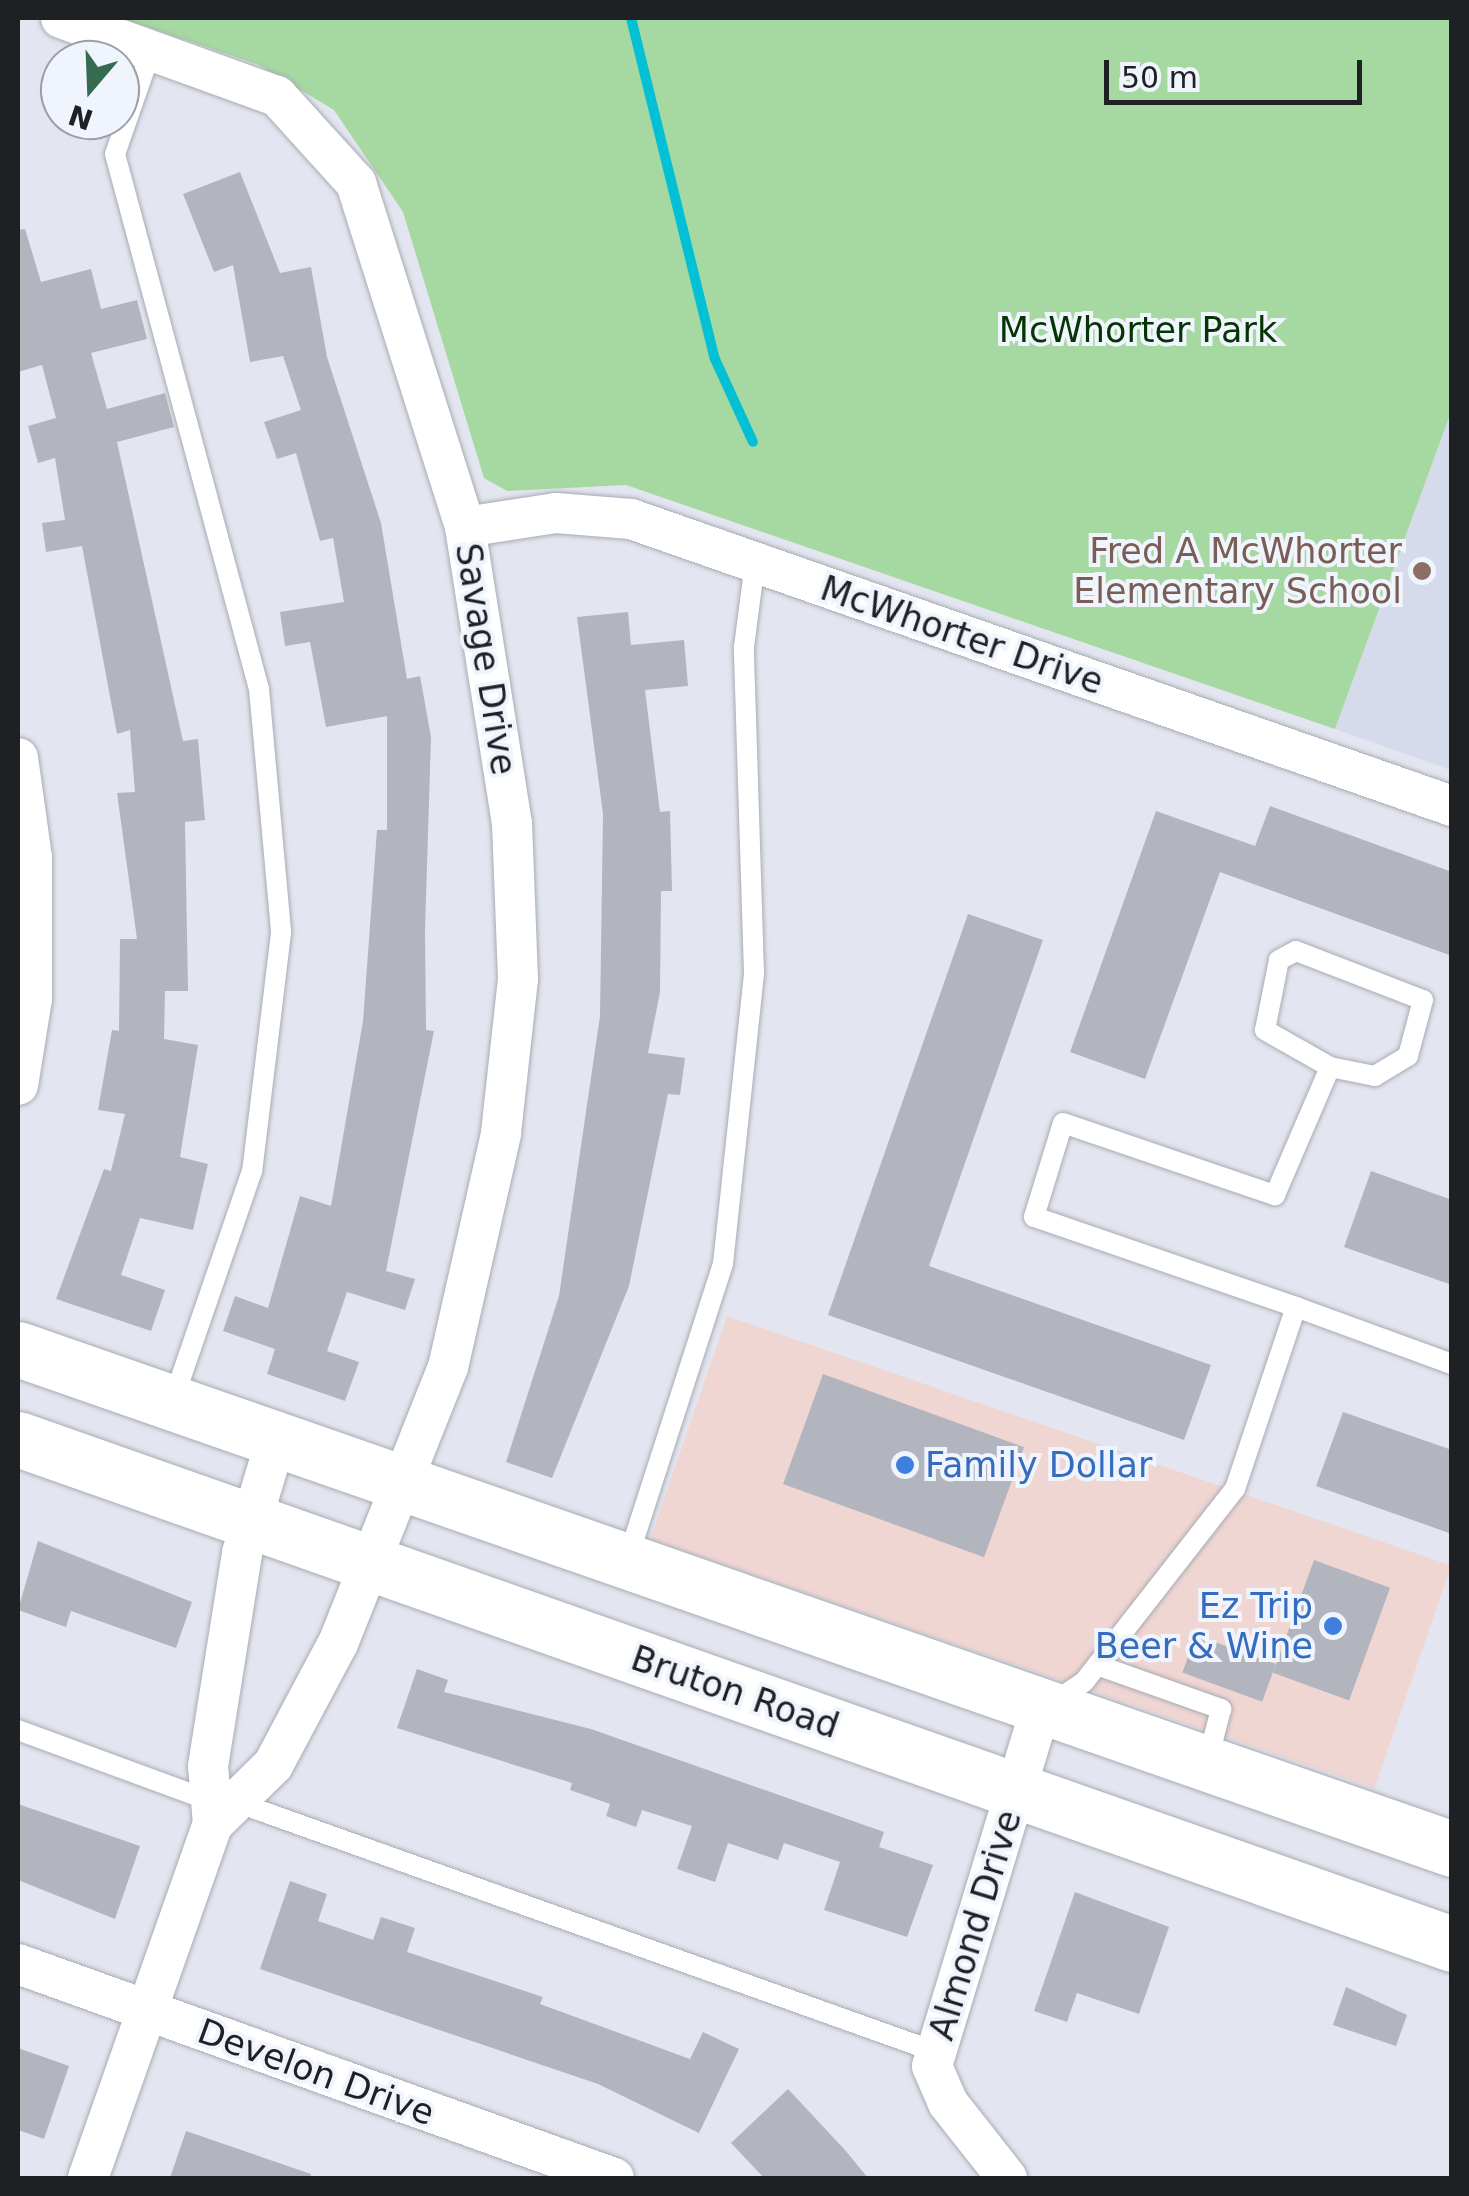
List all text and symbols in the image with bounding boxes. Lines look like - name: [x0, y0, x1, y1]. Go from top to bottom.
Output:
- north arrow: [40, 40, 140, 140]
- scale bar: [1109, 40, 1366, 102]
- text: 50 m: [1121, 60, 1198, 95]
- text: N: [64, 98, 97, 136]
- park label: McWhorter Park: [999, 309, 1277, 351]
- place label: Fred A McWhorter Elementary School: [1073, 530, 1402, 612]
- street label: Savage Drive: [447, 540, 525, 778]
- marker: Fred A McWhorter Elementary School: [1411, 560, 1433, 582]
- street label: McWhorter Drive: [815, 567, 1109, 703]
- place label: Family Dollar: [925, 1444, 1152, 1486]
- marker: Family Dollar: [894, 1454, 916, 1476]
- place label: Ez Trip Beer & Wine: [1095, 1585, 1313, 1667]
- marker: Ez Trip Beer & Wine: [1322, 1615, 1344, 1637]
- street label: Bruton Road: [626, 1637, 844, 1747]
- street label: Almond Drive: [920, 1805, 1030, 2045]
- street label: Develon Drive: [192, 2010, 440, 2134]

